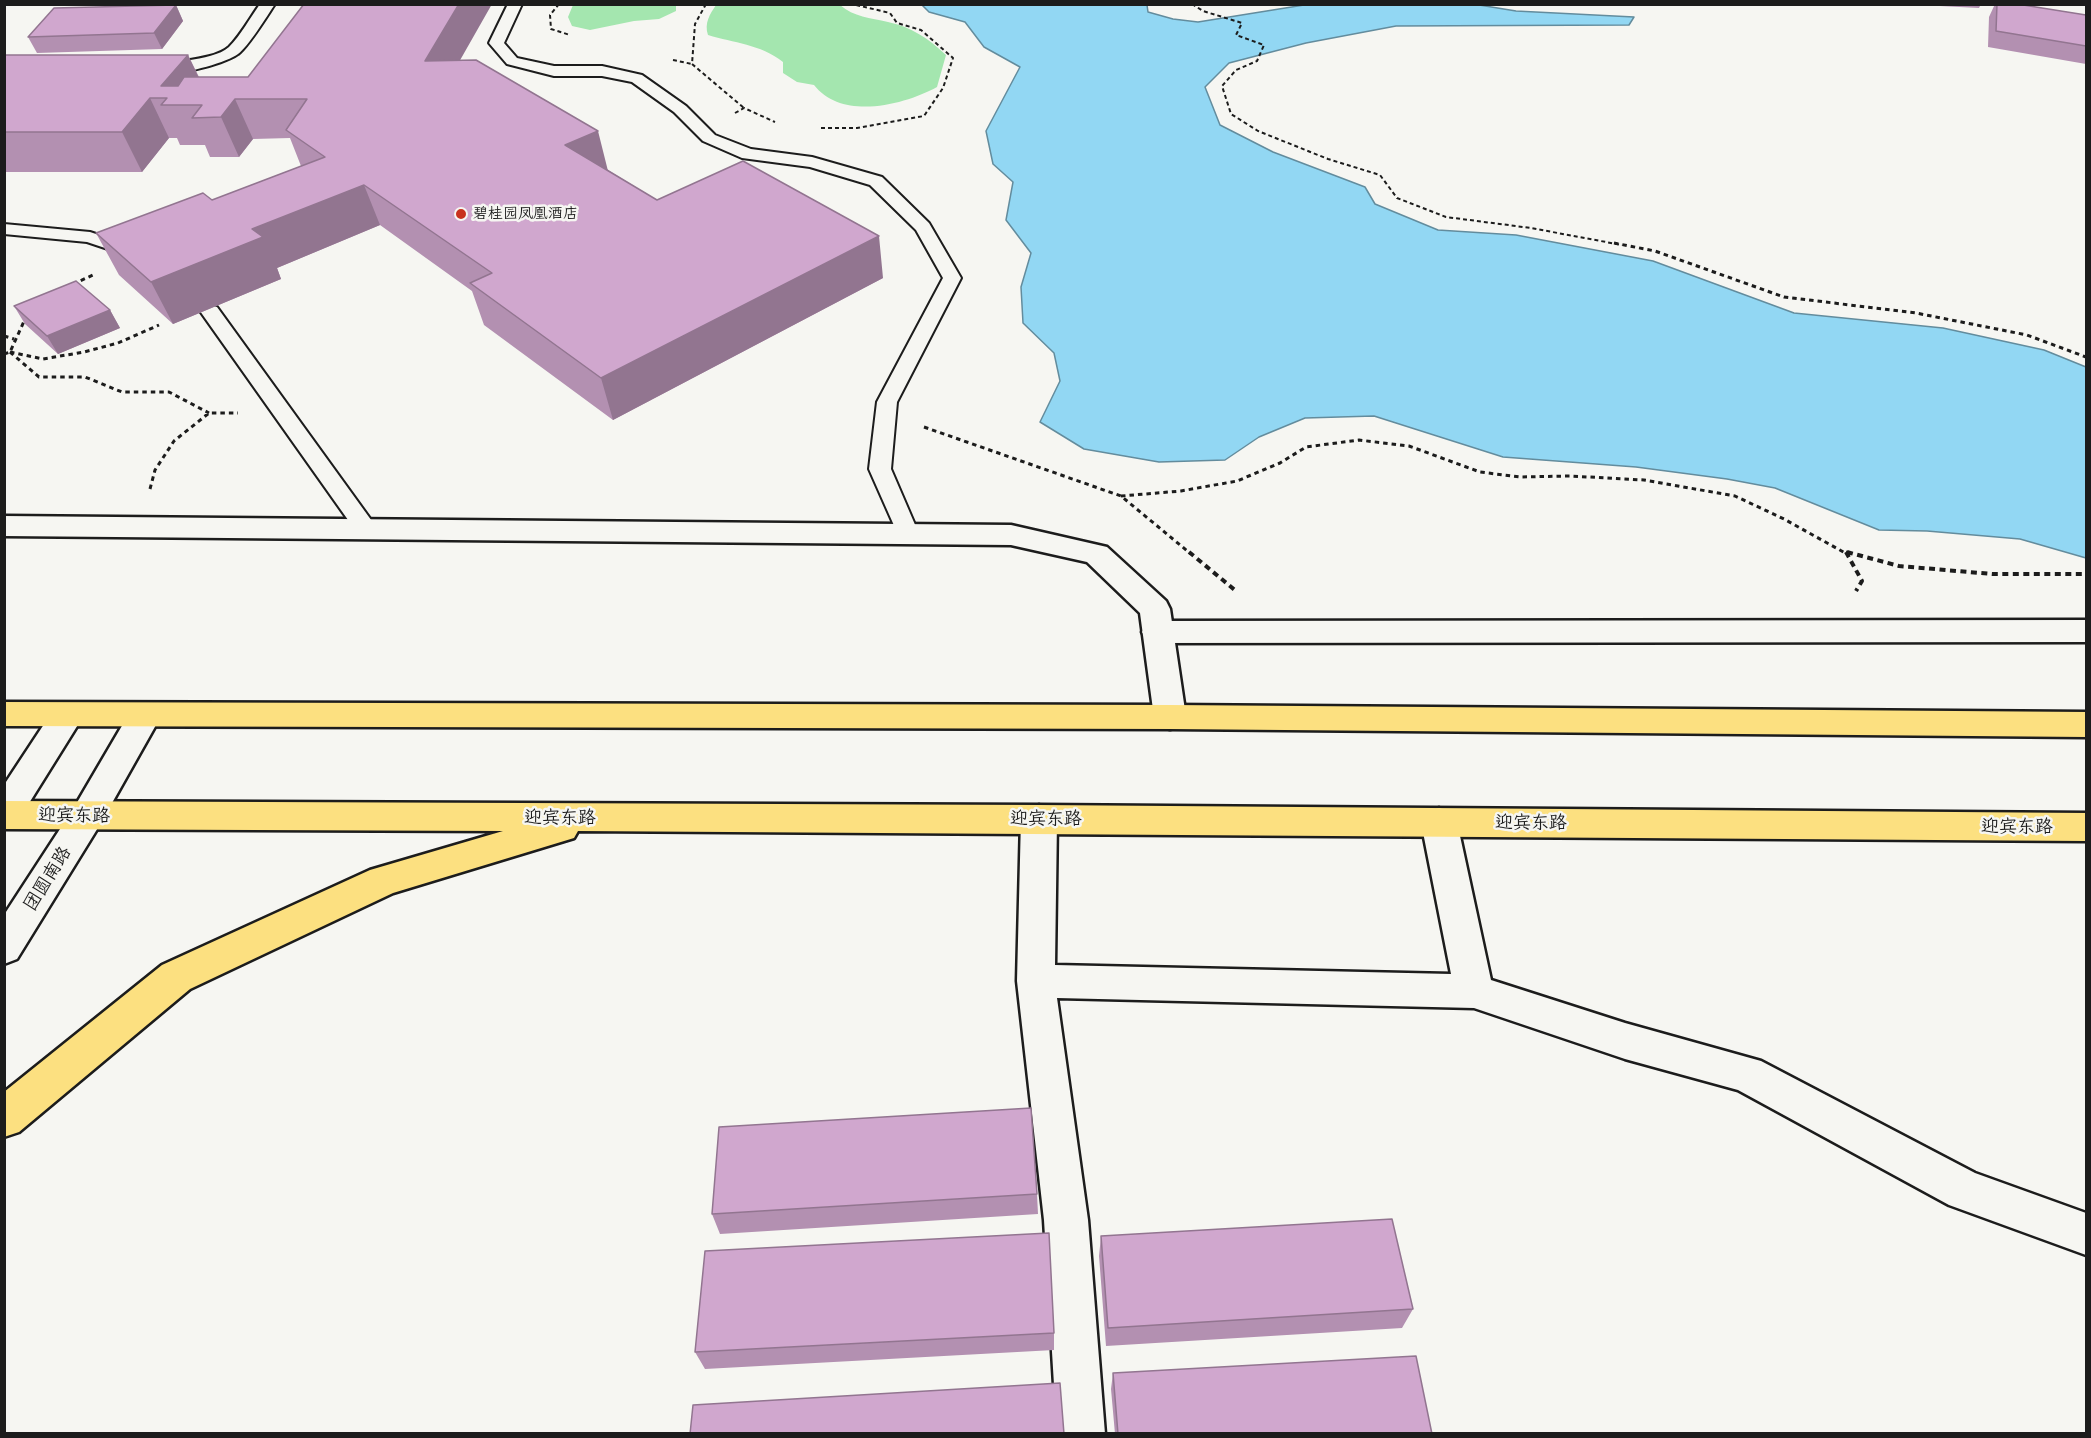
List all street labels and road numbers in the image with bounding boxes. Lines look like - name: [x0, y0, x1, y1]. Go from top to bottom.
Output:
- street label: 迎宾东路: [38, 805, 110, 827]
- street label: 迎宾东路: [524, 807, 596, 829]
- street label: 迎宾东路: [1010, 808, 1082, 830]
- street label: 迎宾东路: [1495, 812, 1567, 834]
- street label: 迎宾东路: [1981, 816, 2053, 838]
- street label: 团圆南路: [20, 843, 76, 915]

